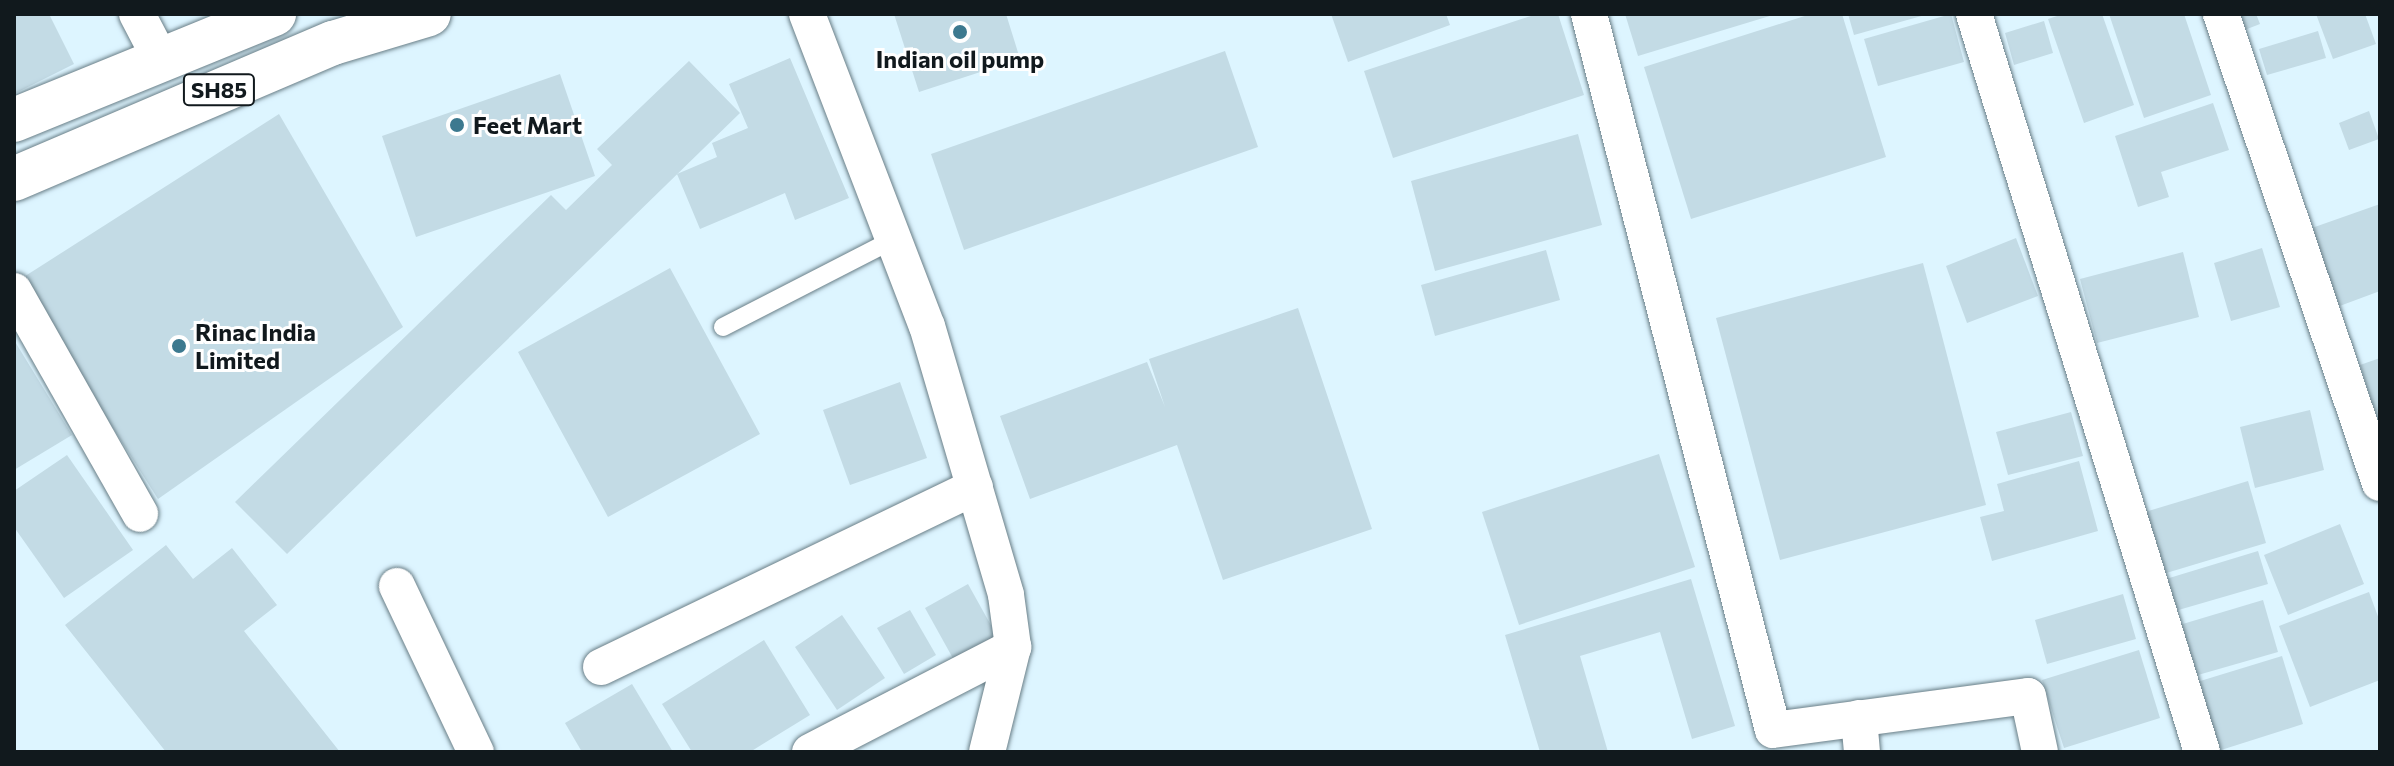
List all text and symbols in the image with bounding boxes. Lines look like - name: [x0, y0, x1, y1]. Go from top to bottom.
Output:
- marker: Indian oil pump: [951, 23, 969, 41]
- place label: Indian oil pump: [876, 45, 1044, 73]
- road number: SH85: [181, 72, 257, 108]
- place label: Feet Mart: [473, 111, 582, 139]
- marker: Feet Mart: [448, 116, 466, 134]
- place label: Rinac India Limited: [195, 318, 316, 374]
- marker: Rinac India Limited: [170, 337, 188, 355]

